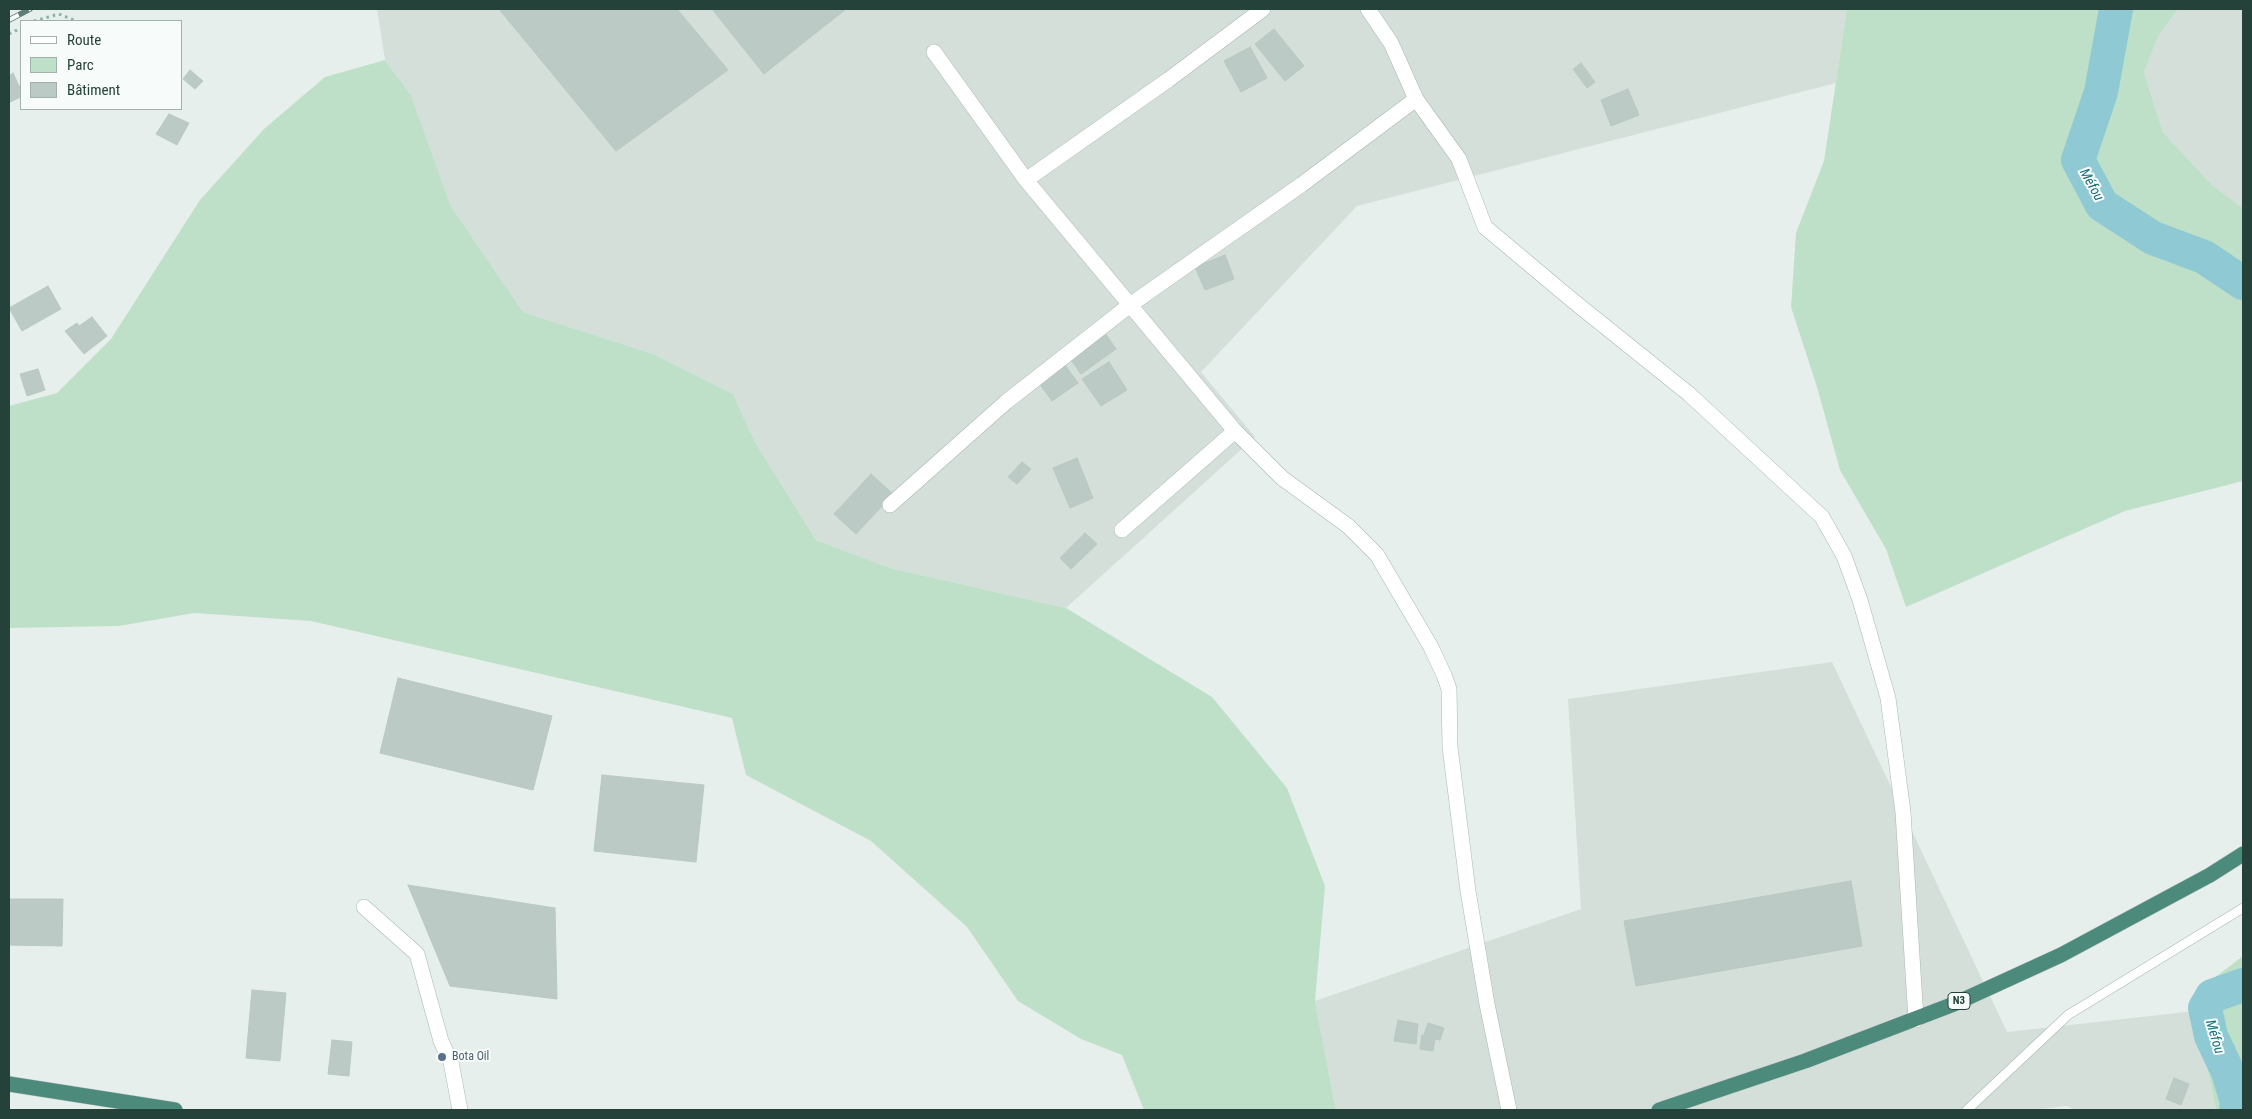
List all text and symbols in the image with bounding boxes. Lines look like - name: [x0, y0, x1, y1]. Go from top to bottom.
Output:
- legend: [20, 20, 182, 110]
- text: Route: [67, 31, 101, 49]
- text: Parc: [67, 56, 94, 74]
- text: Bâtiment: [67, 81, 120, 99]
- water label: Méfou: [2075, 166, 2107, 204]
- road number: N3: [1948, 992, 1970, 1009]
- water label: Méfou: [2201, 1018, 2227, 1056]
- place label: Bota Oil: [452, 1050, 489, 1064]
- marker: Bota Oil: [436, 1051, 448, 1063]

